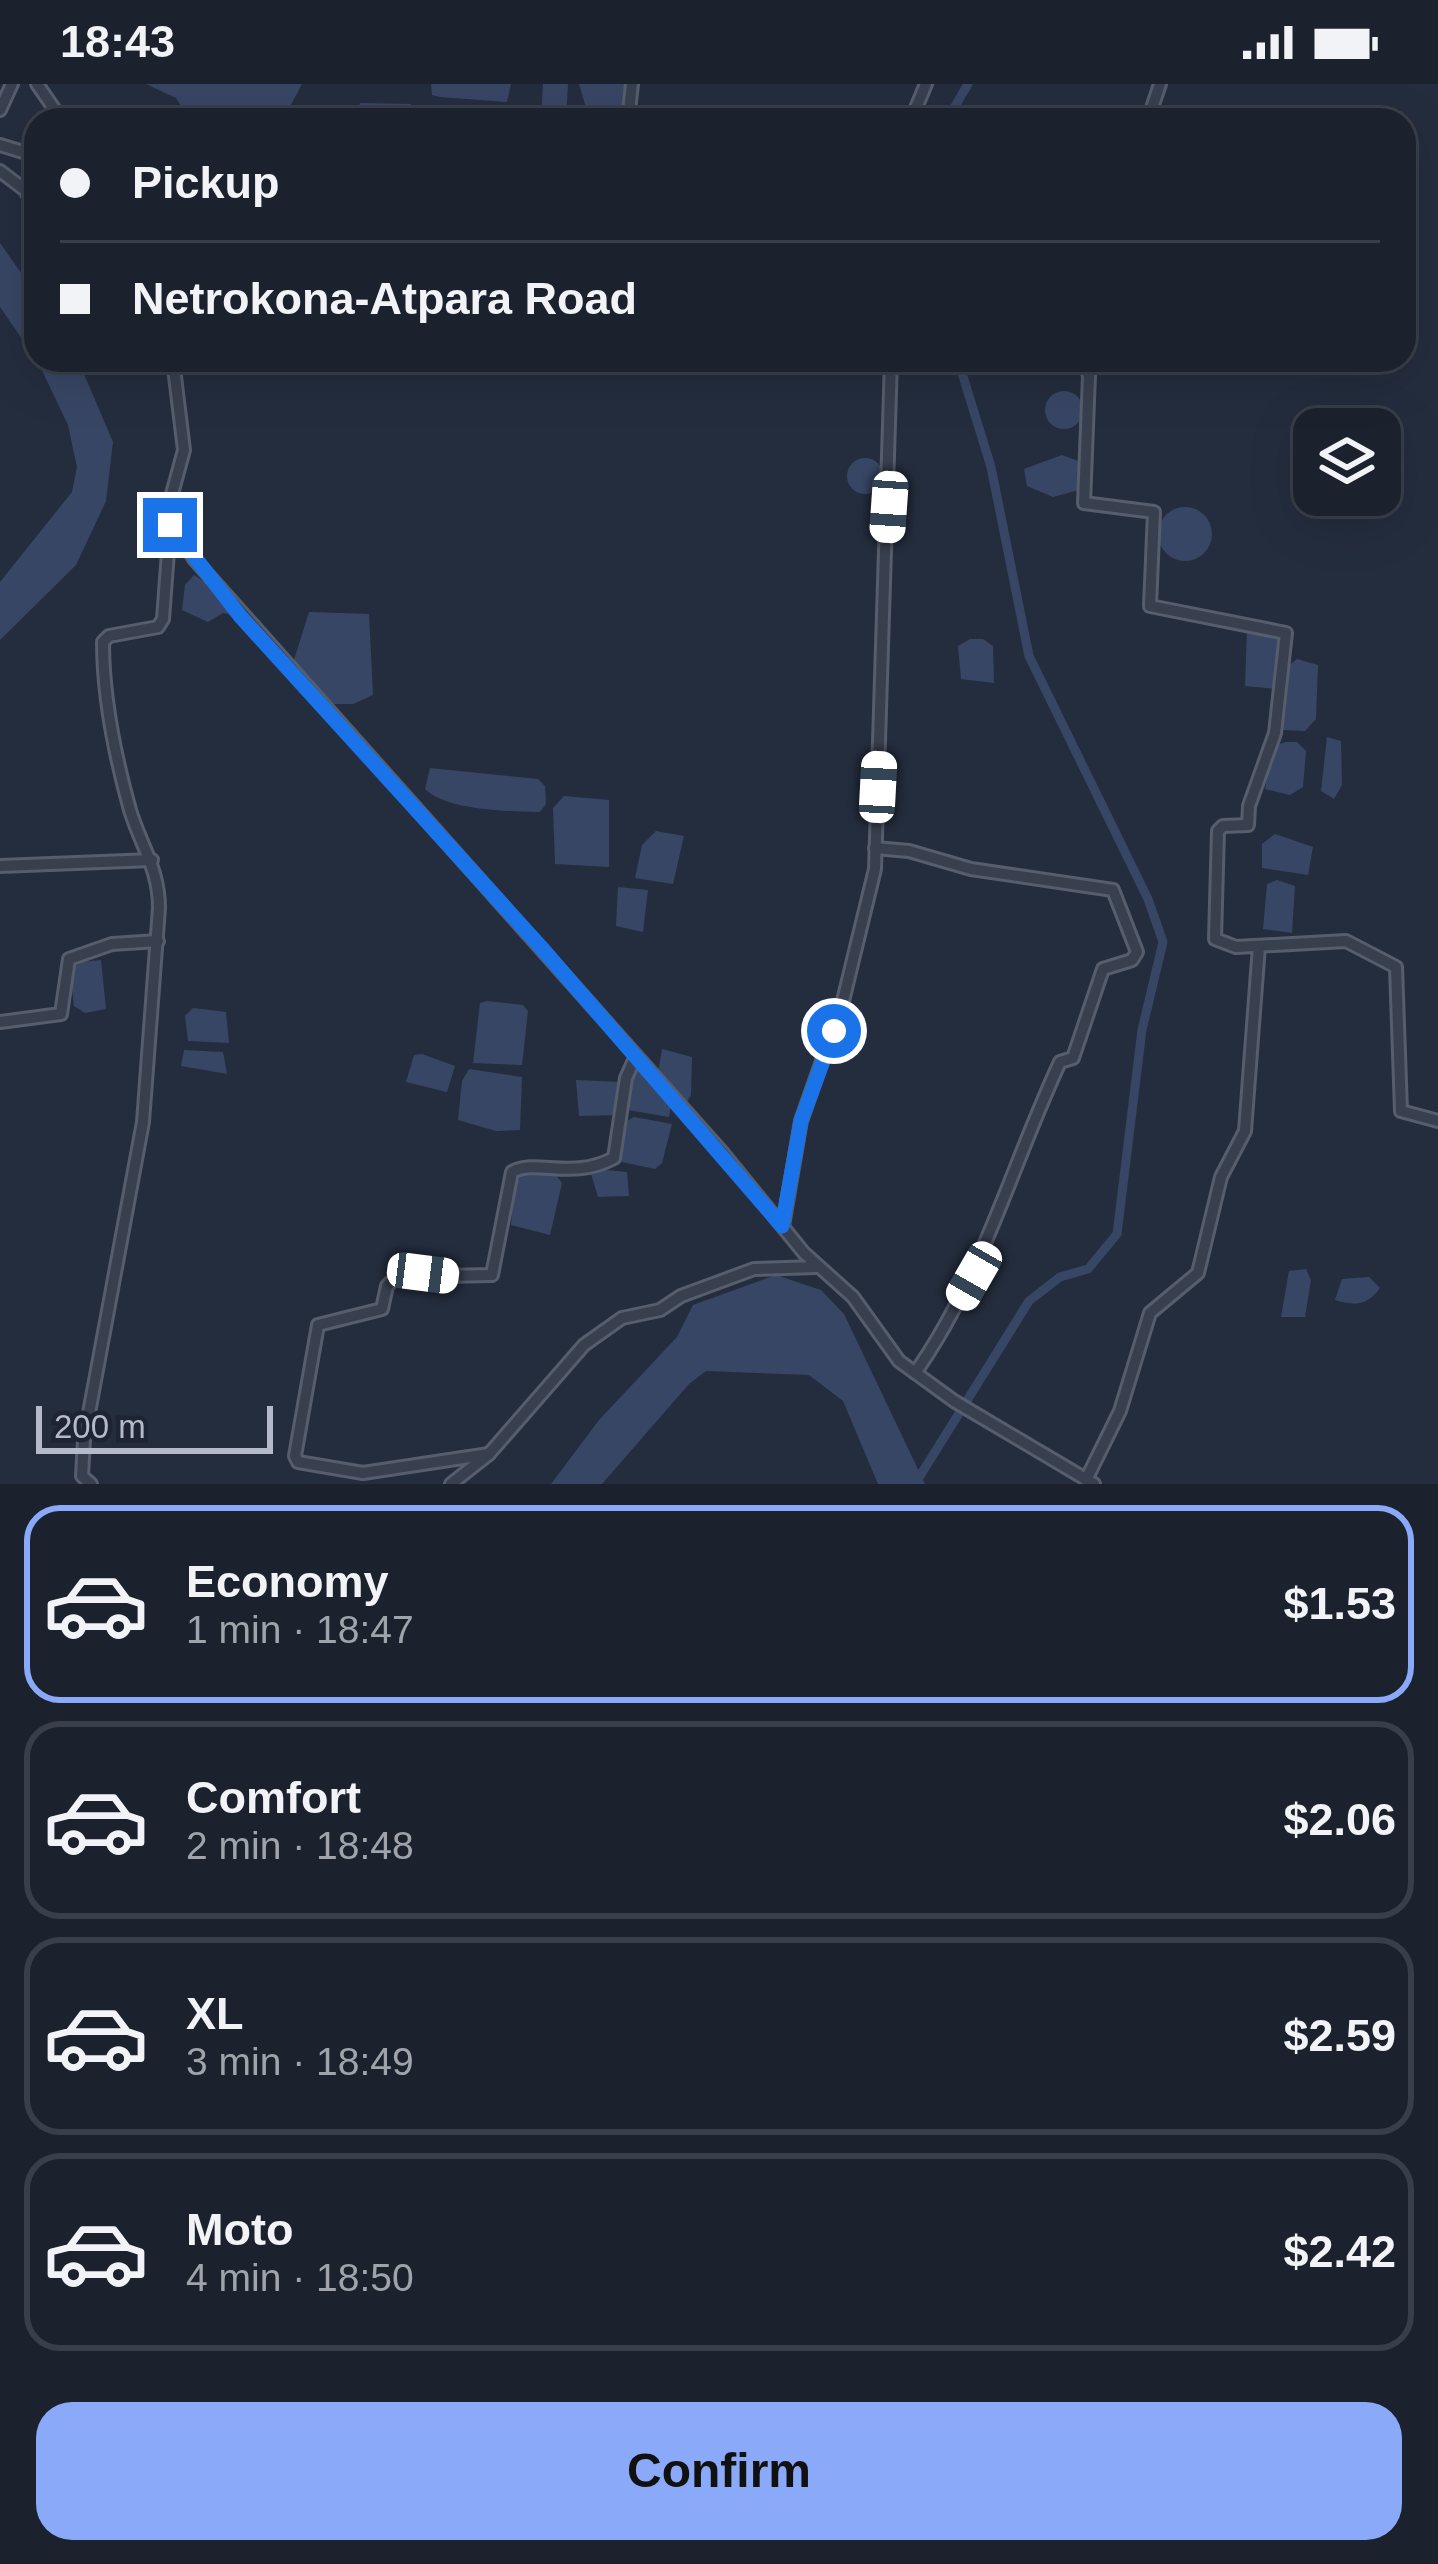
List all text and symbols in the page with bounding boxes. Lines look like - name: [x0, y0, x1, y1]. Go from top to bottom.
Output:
- text: 18:43: [60, 16, 175, 67]
- text: Pickup: [132, 157, 280, 208]
- text: Netrokona-Atpara Road: [132, 273, 637, 324]
- map controls: [1293, 408, 1401, 516]
- button: layers: [1293, 408, 1401, 516]
- car: [869, 470, 909, 544]
- route end: [143, 498, 197, 552]
- car: [858, 750, 898, 824]
- route start: [807, 1004, 861, 1058]
- car: [940, 1236, 1008, 1316]
- car: [385, 1251, 461, 1295]
- scale bar: [36, 1400, 273, 1453]
- text: 200 m: [54, 1408, 146, 1445]
- icon: car: [42, 1550, 150, 1658]
- text: Economy: [186, 1556, 389, 1607]
- text: $1.53: [1283, 1578, 1396, 1629]
- text: 1 min · 18:47: [186, 1608, 414, 1651]
- icon: car: [42, 1766, 150, 1874]
- text: Comfort: [186, 1772, 361, 1823]
- text: $2.06: [1283, 1794, 1396, 1845]
- text: 2 min · 18:48: [186, 1824, 414, 1867]
- icon: car: [42, 1982, 150, 2090]
- text: XL: [186, 1988, 244, 2039]
- text: $2.59: [1283, 2010, 1396, 2061]
- text: 3 min · 18:49: [186, 2040, 414, 2083]
- icon: car: [42, 2198, 150, 2306]
- text: Moto: [186, 2204, 293, 2255]
- text: $2.42: [1283, 2226, 1396, 2277]
- text: 4 min · 18:50: [186, 2256, 414, 2299]
- button: Confirm: [36, 2402, 1402, 2540]

